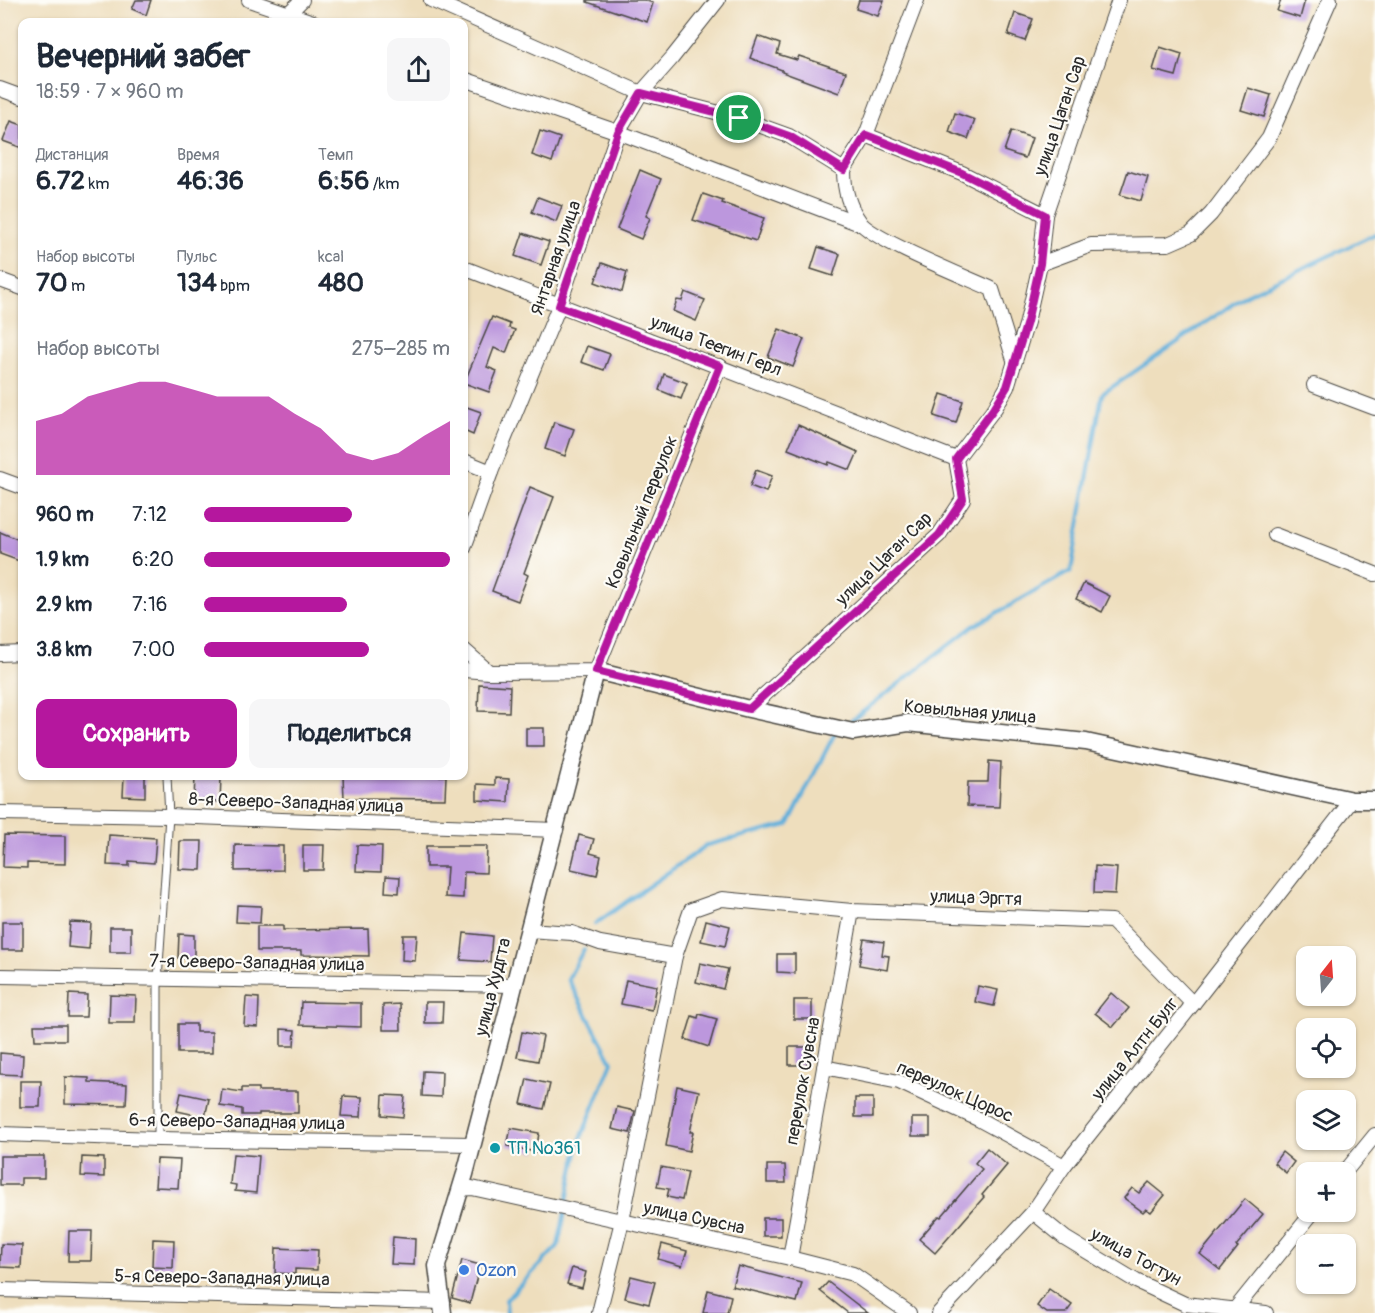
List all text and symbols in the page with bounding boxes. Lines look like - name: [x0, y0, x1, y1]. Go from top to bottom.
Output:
- text: Вечерний забег: [36, 36, 250, 77]
- button: share: [387, 38, 450, 101]
- street label: улица Цаган Сар: [1028, 53, 1091, 180]
- text: 18:59 · 7 × 960 m: [36, 79, 183, 104]
- pin: [713, 92, 764, 143]
- icon: arrive: [722, 101, 755, 134]
- text: Дистанция: [36, 145, 109, 165]
- text: Время: [177, 145, 220, 165]
- text: Темп: [318, 145, 353, 165]
- text: 6.72: [36, 165, 85, 197]
- text: 46:36: [177, 165, 244, 197]
- text: 6:56: [318, 165, 369, 197]
- text: km: [85, 174, 109, 194]
- text: /km: [369, 174, 399, 194]
- street label: Янтарная улица: [526, 198, 586, 318]
- text: Набор высоты: [36, 247, 135, 267]
- text: Пульс: [177, 247, 217, 267]
- text: kcal: [318, 247, 344, 267]
- text: 70: [36, 267, 68, 299]
- text: 134: [177, 267, 217, 299]
- text: 480: [318, 267, 364, 299]
- text: m: [68, 276, 85, 296]
- text: bpm: [217, 276, 250, 296]
- street label: улица Теегин Герл: [646, 310, 785, 382]
- text: Набор высоты: [36, 336, 160, 361]
- text: 275–285 m: [351, 336, 450, 361]
- street label: Ковыльный переулок: [601, 432, 683, 592]
- text: 960 m: [36, 502, 94, 527]
- text: 7:12: [132, 502, 167, 527]
- street label: улица Цаган Сар: [830, 507, 937, 611]
- text: 1.9 km: [36, 547, 89, 572]
- text: 6:20: [132, 547, 174, 572]
- text: 2.9 km: [36, 592, 92, 617]
- text: 7:16: [132, 592, 167, 617]
- text: 3.8 km: [36, 637, 92, 662]
- text: 7:00: [132, 637, 175, 662]
- street label: Ковыльная улица: [903, 695, 1037, 729]
- button: Сохранить: [36, 699, 237, 768]
- button: Поделиться: [249, 699, 450, 768]
- street label: 8-я Северо-Западная улица: [188, 788, 404, 818]
- street label: улица Эргтя: [929, 885, 1022, 911]
- street label: улица Худгта: [469, 936, 516, 1039]
- north arrow: [1296, 946, 1356, 1006]
- map controls: [1296, 946, 1356, 1294]
- street label: 7-я Северо-Западная улица: [149, 950, 365, 976]
- street label: улица Алтн Булг: [1086, 993, 1184, 1106]
- street label: переулок Сувсна: [780, 1015, 826, 1147]
- button: locate: [1296, 1018, 1356, 1078]
- street label: переулок Цорос: [893, 1056, 1017, 1128]
- button: layers: [1296, 1090, 1356, 1150]
- street label: 6-я Северо-Западная улица: [129, 1109, 345, 1135]
- place label: ТП №361: [507, 1137, 581, 1160]
- marker: ТП №361: [488, 1141, 502, 1155]
- button: +: [1296, 1162, 1356, 1222]
- street label: улица Сувсна: [640, 1196, 747, 1240]
- street label: улица Тогтун: [1086, 1222, 1185, 1291]
- button: −: [1296, 1234, 1356, 1294]
- place label: Ozon: [476, 1259, 516, 1282]
- marker: Ozon: [457, 1263, 471, 1277]
- street label: 5-я Северо-Западная улица: [114, 1265, 330, 1291]

